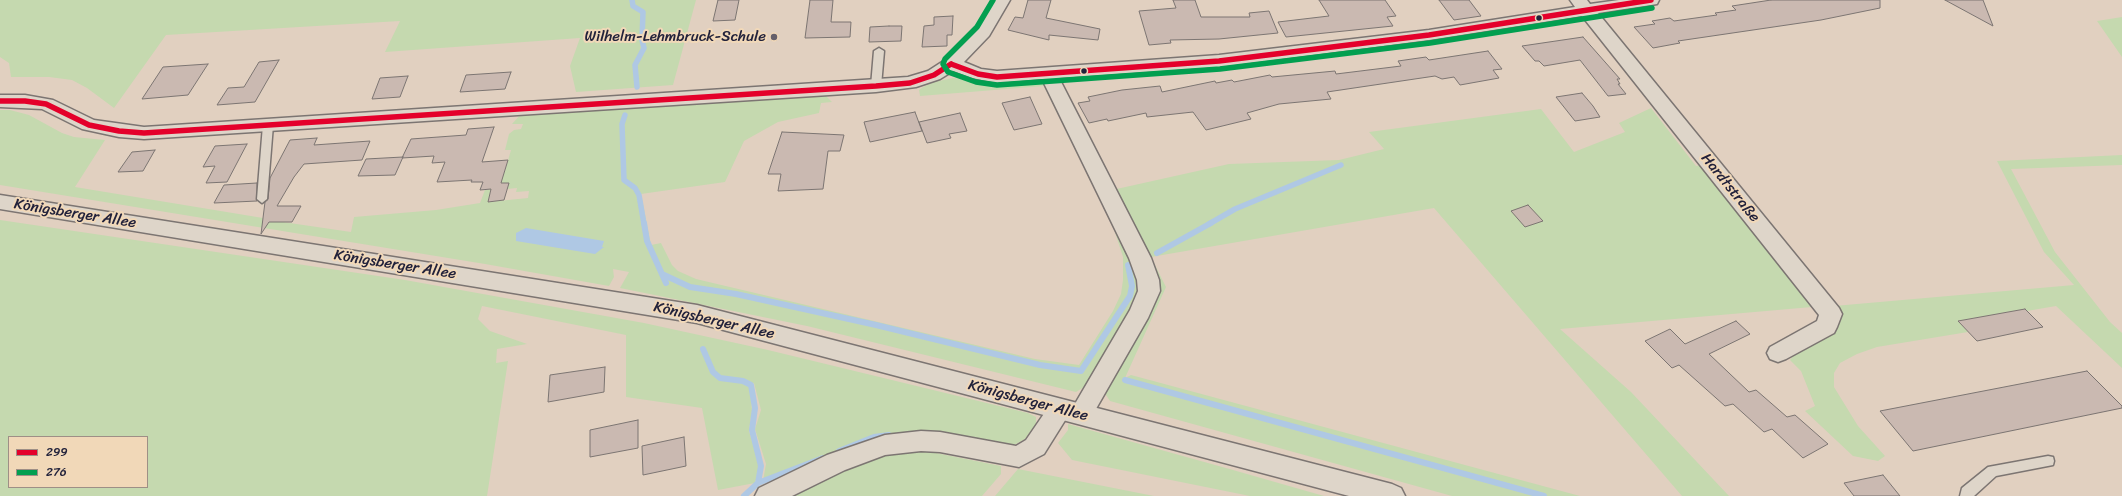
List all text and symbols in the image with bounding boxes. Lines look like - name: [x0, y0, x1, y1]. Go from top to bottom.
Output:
- unlabelled marker: [1534, 13, 1544, 23]
- place label: Wilhelm-Lehmbruck-Schule: [585, 28, 766, 46]
- marker: Wilhelm-Lehmbruck-Schule: [769, 32, 779, 42]
- unlabelled marker: [1079, 66, 1089, 76]
- street label: Hardtstraße: [1697, 150, 1763, 226]
- street label: Königsberger Allee: [13, 195, 137, 233]
- street label: Königsberger Allee: [333, 246, 457, 284]
- street label: Königsberger Allee: [652, 298, 776, 344]
- street label: Königsberger Allee: [966, 376, 1090, 426]
- legend: [8, 436, 148, 488]
- text: 299: [46, 441, 68, 463]
- text: 276: [46, 461, 67, 483]

